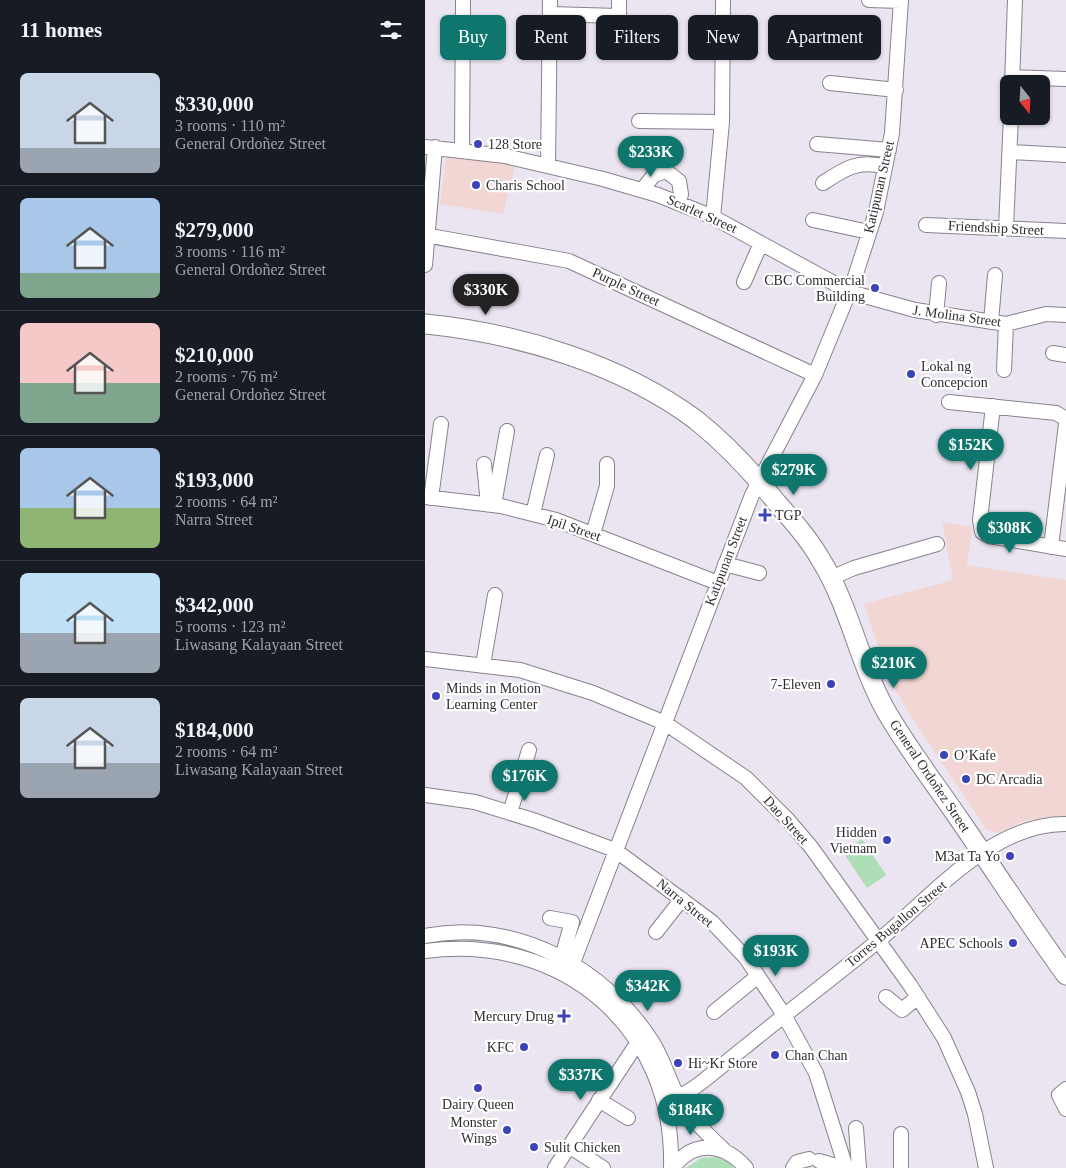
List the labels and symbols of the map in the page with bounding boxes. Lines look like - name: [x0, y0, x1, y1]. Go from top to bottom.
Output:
- north arrow: [1000, 75, 1050, 125]
- pin: $233K: [616, 136, 686, 178]
- place label: 128 Store: [488, 137, 542, 152]
- marker: 128 Store: [472, 138, 484, 150]
- street label: Katipunan Street: [861, 139, 897, 235]
- place label: Charis School: [486, 178, 565, 193]
- marker: Charis School: [470, 179, 482, 191]
- street label: Scarlet Street: [665, 192, 739, 236]
- street label: Friendship Street: [948, 218, 1044, 238]
- street label: Purple Street: [590, 265, 662, 309]
- place label: CBC Commercial Building: [764, 273, 865, 304]
- pin: $330K: [451, 274, 521, 316]
- marker: CBC Commercial Building: [869, 282, 881, 294]
- street label: J. Molina Street: [912, 302, 1002, 330]
- place label: Lokal ng Concepcion: [921, 359, 988, 390]
- marker: Lokal ng Concepcion: [905, 368, 917, 380]
- pin: $152K: [936, 428, 1006, 471]
- pin: $279K: [759, 454, 829, 496]
- place label: TGP: [775, 508, 802, 523]
- marker: TGP: [759, 509, 771, 521]
- street label: Ipil Street: [545, 512, 603, 544]
- pin: $308K: [975, 512, 1045, 554]
- street label: Katipunan Street: [702, 514, 750, 608]
- pin: $210K: [859, 646, 929, 689]
- place label: 7-Eleven: [770, 677, 821, 692]
- marker: 7-Eleven: [825, 678, 837, 690]
- place label: Minds in Motion Learning Center: [446, 681, 541, 712]
- marker: Minds in Motion Learning Center: [430, 690, 442, 702]
- street label: General Ordoñez Street: [887, 717, 973, 835]
- place label: O’Kafe: [954, 748, 996, 763]
- marker: O’Kafe: [938, 749, 950, 761]
- pin: $176K: [490, 760, 560, 802]
- place label: DC Arcadia: [976, 772, 1043, 787]
- marker: DC Arcadia: [960, 773, 972, 785]
- street label: Dao Street: [761, 793, 812, 847]
- place label: Hidden Vietnam: [830, 825, 877, 856]
- marker: Hidden Vietnam: [881, 834, 893, 846]
- place label: M3at Ta Yo: [935, 849, 1000, 864]
- marker: M3at Ta Yo: [1004, 850, 1016, 862]
- street label: Narra Street: [654, 876, 716, 930]
- street label: Torres Bugallon Street: [843, 878, 949, 970]
- pin: $193K: [741, 934, 811, 977]
- place label: APEC Schools: [919, 936, 1003, 951]
- marker: APEC Schools: [1007, 937, 1019, 949]
- pin: $342K: [613, 970, 683, 1012]
- place label: Mercury Drug: [474, 1009, 554, 1024]
- marker: Mercury Drug: [558, 1010, 570, 1022]
- place label: KFC: [487, 1040, 514, 1055]
- marker: KFC: [518, 1041, 530, 1053]
- place label: Chan Chan: [785, 1048, 848, 1063]
- marker: Chan Chan: [769, 1049, 781, 1061]
- place label: Hi~Kr Store: [688, 1056, 757, 1071]
- marker: Hi~Kr Store: [672, 1057, 684, 1069]
- pin: $337K: [546, 1058, 616, 1101]
- marker: Dairy Queen: [472, 1082, 484, 1094]
- pin: $184K: [656, 1094, 726, 1136]
- place label: Dairy Queen: [442, 1097, 514, 1112]
- place label: Monster Wings: [450, 1115, 497, 1146]
- marker: Monster Wings: [501, 1124, 513, 1136]
- place label: Sulit Chicken: [544, 1140, 621, 1155]
- marker: Sulit Chicken: [528, 1141, 540, 1153]

